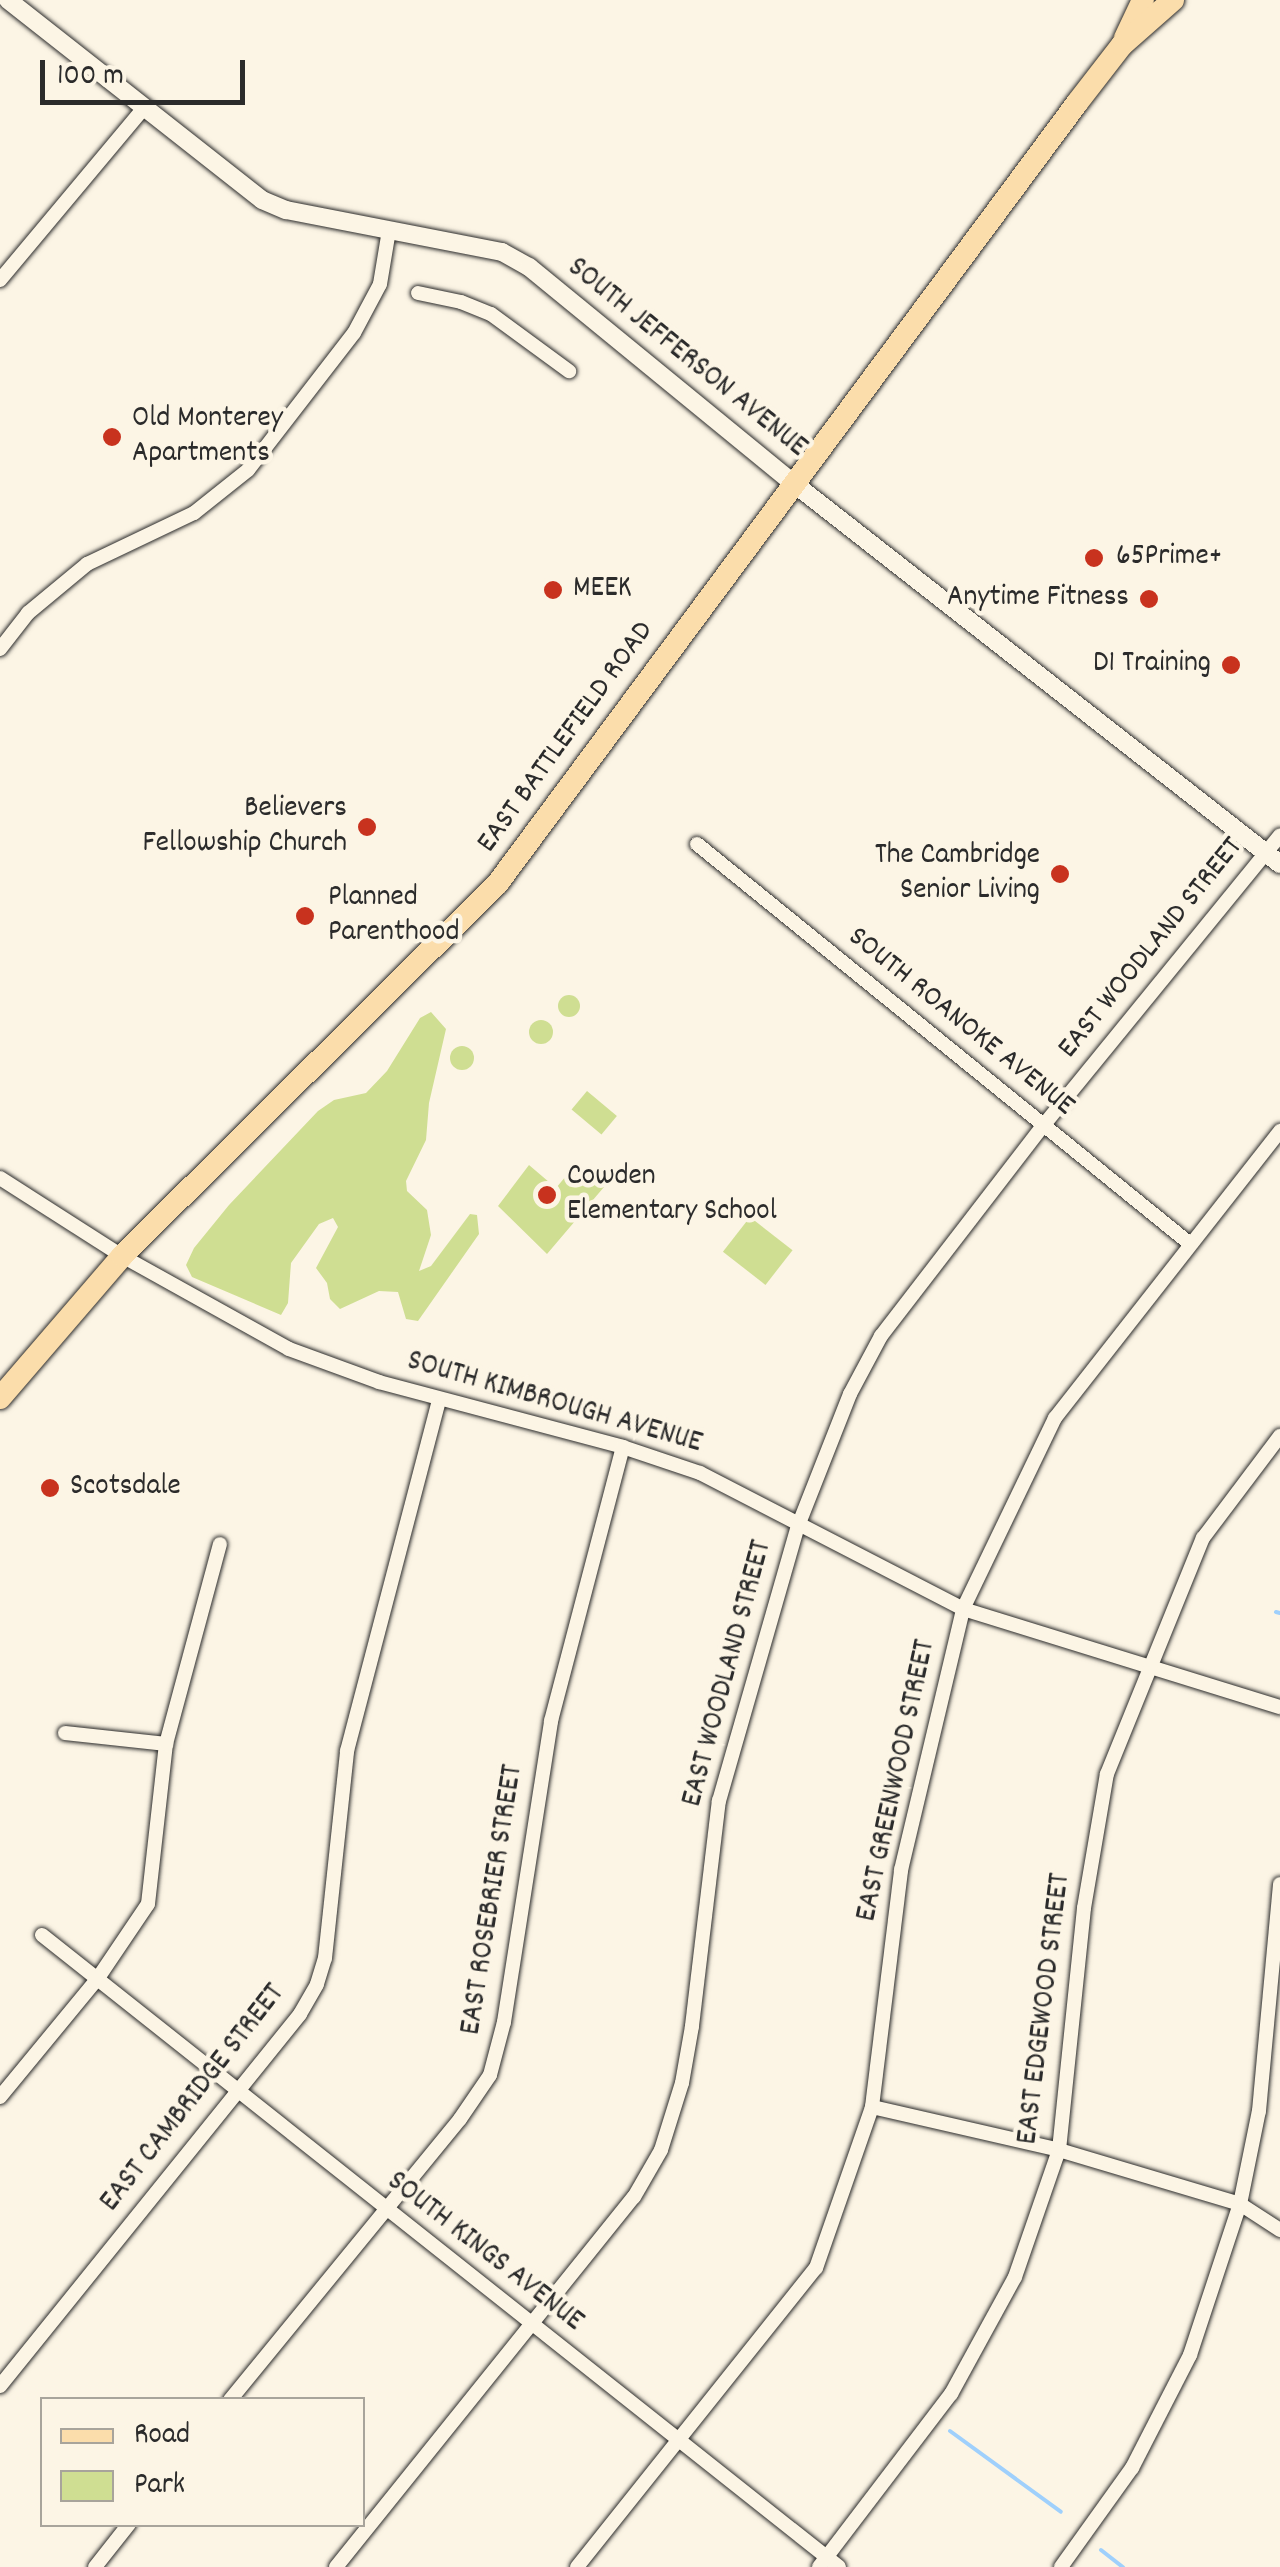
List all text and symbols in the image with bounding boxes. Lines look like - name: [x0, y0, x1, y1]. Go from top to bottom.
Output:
- scale bar: [45, 40, 250, 102]
- text: 100 m: [57, 56, 124, 99]
- street label: SOUTH JEFFERSON AVENUE: [559, 251, 813, 467]
- place label: Old Monterey Apartments: [132, 402, 283, 472]
- marker: Old Monterey Apartments: [101, 426, 123, 448]
- place label: 65Prime+: [1116, 540, 1222, 576]
- marker: 65Prime+: [1081, 545, 1107, 571]
- place label: MEEK: [573, 572, 632, 608]
- marker: MEEK: [542, 579, 564, 601]
- place label: Anytime Fitness: [947, 581, 1129, 617]
- marker: Anytime Fitness: [1138, 588, 1160, 610]
- street label: EAST BATTLEFIELD ROAD: [471, 615, 663, 861]
- place label: D1 Training: [1093, 647, 1211, 683]
- marker: D1 Training: [1220, 654, 1242, 676]
- place label: Believers Fellowship Church: [142, 792, 347, 862]
- marker: Believers Fellowship Church: [356, 816, 378, 838]
- street label: EAST WOODLAND STREET: [1052, 831, 1252, 1067]
- place label: The Cambridge Senior Living: [875, 839, 1040, 910]
- marker: The Cambridge Senior Living: [1049, 863, 1071, 885]
- place label: Planned Parenthood: [328, 881, 459, 952]
- marker: Planned Parenthood: [292, 903, 318, 929]
- street label: SOUTH ROANOKE AVENUE: [839, 921, 1081, 1125]
- place label: Cowden Elementary School: [567, 1160, 777, 1230]
- marker: Cowden Elementary School: [536, 1184, 558, 1206]
- street label: SOUTH KIMBROUGH AVENUE: [402, 1345, 706, 1463]
- place label: Scotsdale: [70, 1470, 181, 1506]
- marker: Scotsdale: [39, 1477, 61, 1499]
- street label: EAST WOODLAND STREET: [676, 1537, 782, 1811]
- street label: EAST GREENWOOD STREET: [851, 1637, 945, 1925]
- street label: EAST ROSEBRIER STREET: [455, 1762, 533, 2038]
- street label: EAST EDGEWOOD STREET: [1011, 1871, 1081, 2147]
- street label: EAST CAMBRIDGE STREET: [94, 1978, 294, 2220]
- street label: SOUTH KINGS AVENUE: [378, 2165, 590, 2341]
- legend: [40, 2397, 365, 2527]
- text: Road: [134, 2415, 190, 2458]
- text: Park: [134, 2465, 185, 2508]

